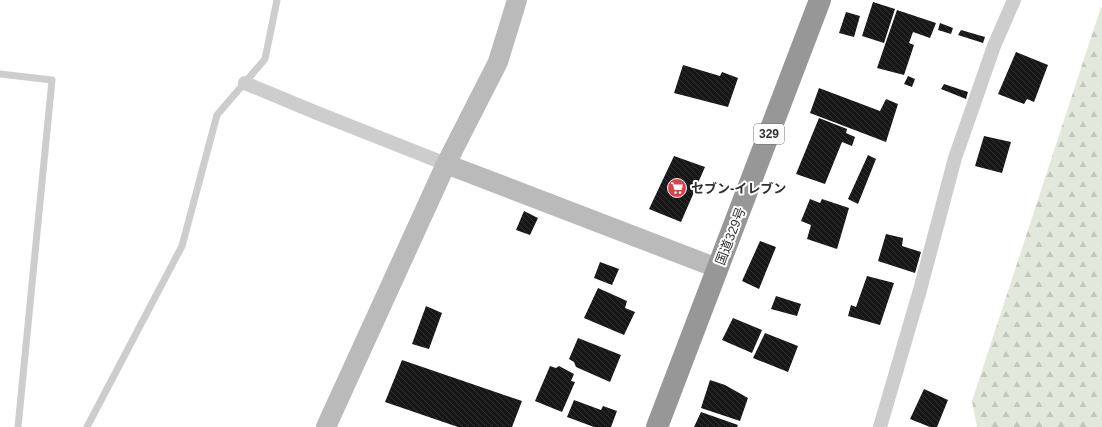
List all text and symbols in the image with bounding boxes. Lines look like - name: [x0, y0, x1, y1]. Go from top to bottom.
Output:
- road number: 329: [754, 124, 784, 144]
- supermarket icon: セブン-イレブン: [666, 177, 688, 199]
- place label: セブン-イレブン: [691, 181, 786, 196]
- street label: 国道329号: [713, 205, 748, 267]

